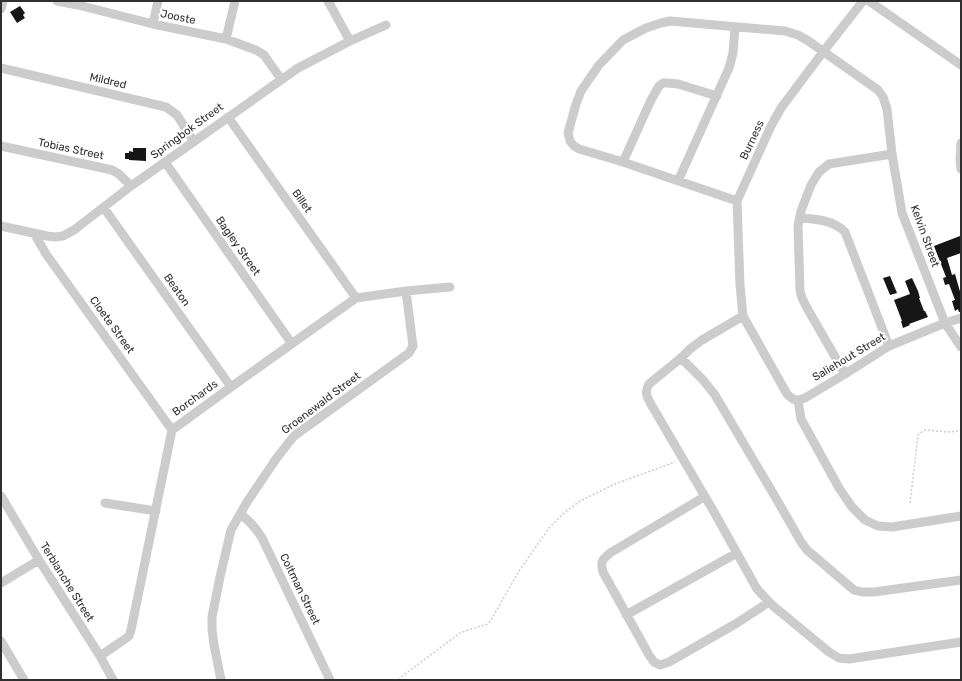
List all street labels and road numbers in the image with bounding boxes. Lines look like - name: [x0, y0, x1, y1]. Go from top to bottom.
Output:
- street label: Jooste: [159, 7, 197, 27]
- street label: Mildred: [88, 70, 128, 92]
- street label: Springbok Street: [148, 100, 226, 162]
- street label: Burness: [737, 118, 767, 162]
- street label: Tobias Street: [37, 136, 106, 162]
- street label: Billet: [289, 187, 315, 216]
- street label: Kelvin Street: [908, 203, 942, 269]
- street label: Bagley Street: [213, 214, 263, 279]
- street label: Beaton: [161, 271, 193, 309]
- street label: Cloete Street: [87, 294, 137, 357]
- street label: Saliehout Street: [810, 330, 888, 384]
- street label: Groenewald Street: [279, 369, 363, 437]
- street label: Borchards: [170, 377, 220, 419]
- street label: Terblanche Street: [37, 540, 97, 625]
- street label: Coltman Street: [277, 551, 323, 627]

